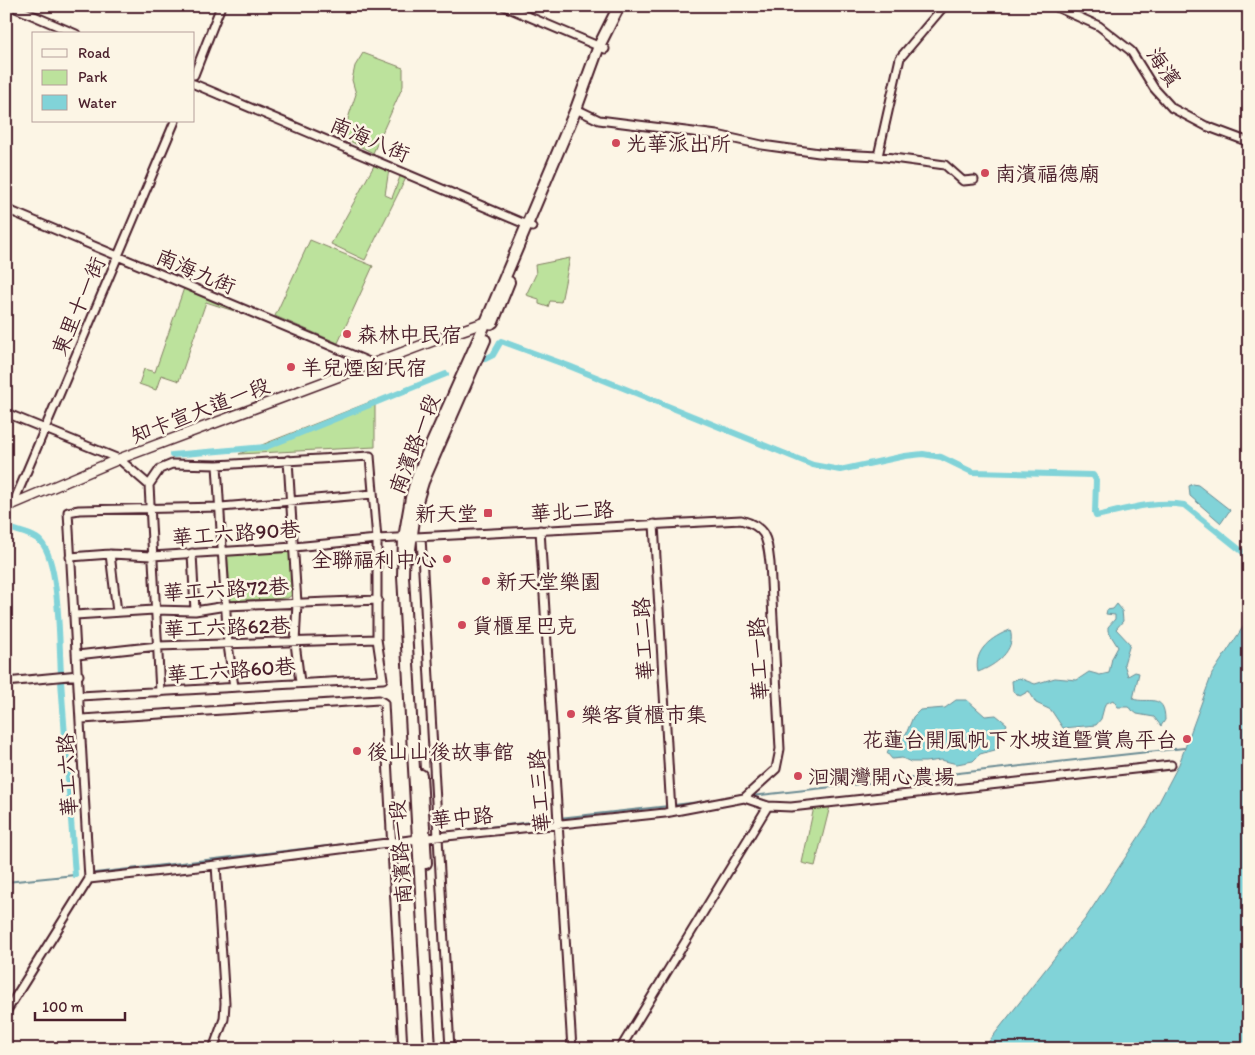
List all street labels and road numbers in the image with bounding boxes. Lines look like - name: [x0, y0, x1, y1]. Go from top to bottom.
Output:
- street label: 海濱: [1142, 43, 1186, 91]
- street label: 南海八街: [326, 111, 414, 167]
- street label: 南海九街: [152, 243, 240, 299]
- street label: 東里十一街: [46, 253, 110, 359]
- street label: 知卡宣大道一段: [127, 372, 273, 448]
- street label: 南濱路一段: [384, 391, 444, 497]
- street label: 華北二路: [529, 496, 615, 526]
- street label: 華工六路90巷: [171, 516, 301, 550]
- street label: 華工六路72巷: [162, 573, 290, 605]
- street label: 華工二路: [628, 596, 658, 682]
- street label: 華工六路62巷: [163, 612, 291, 642]
- street label: 華工一路: [743, 616, 773, 702]
- street label: 華工六路60巷: [166, 653, 296, 687]
- street label: 華工六路: [52, 732, 82, 818]
- street label: 華工三路: [524, 748, 554, 834]
- street label: 南濱路一段: [384, 799, 416, 905]
- street label: 華中路: [430, 802, 494, 832]

